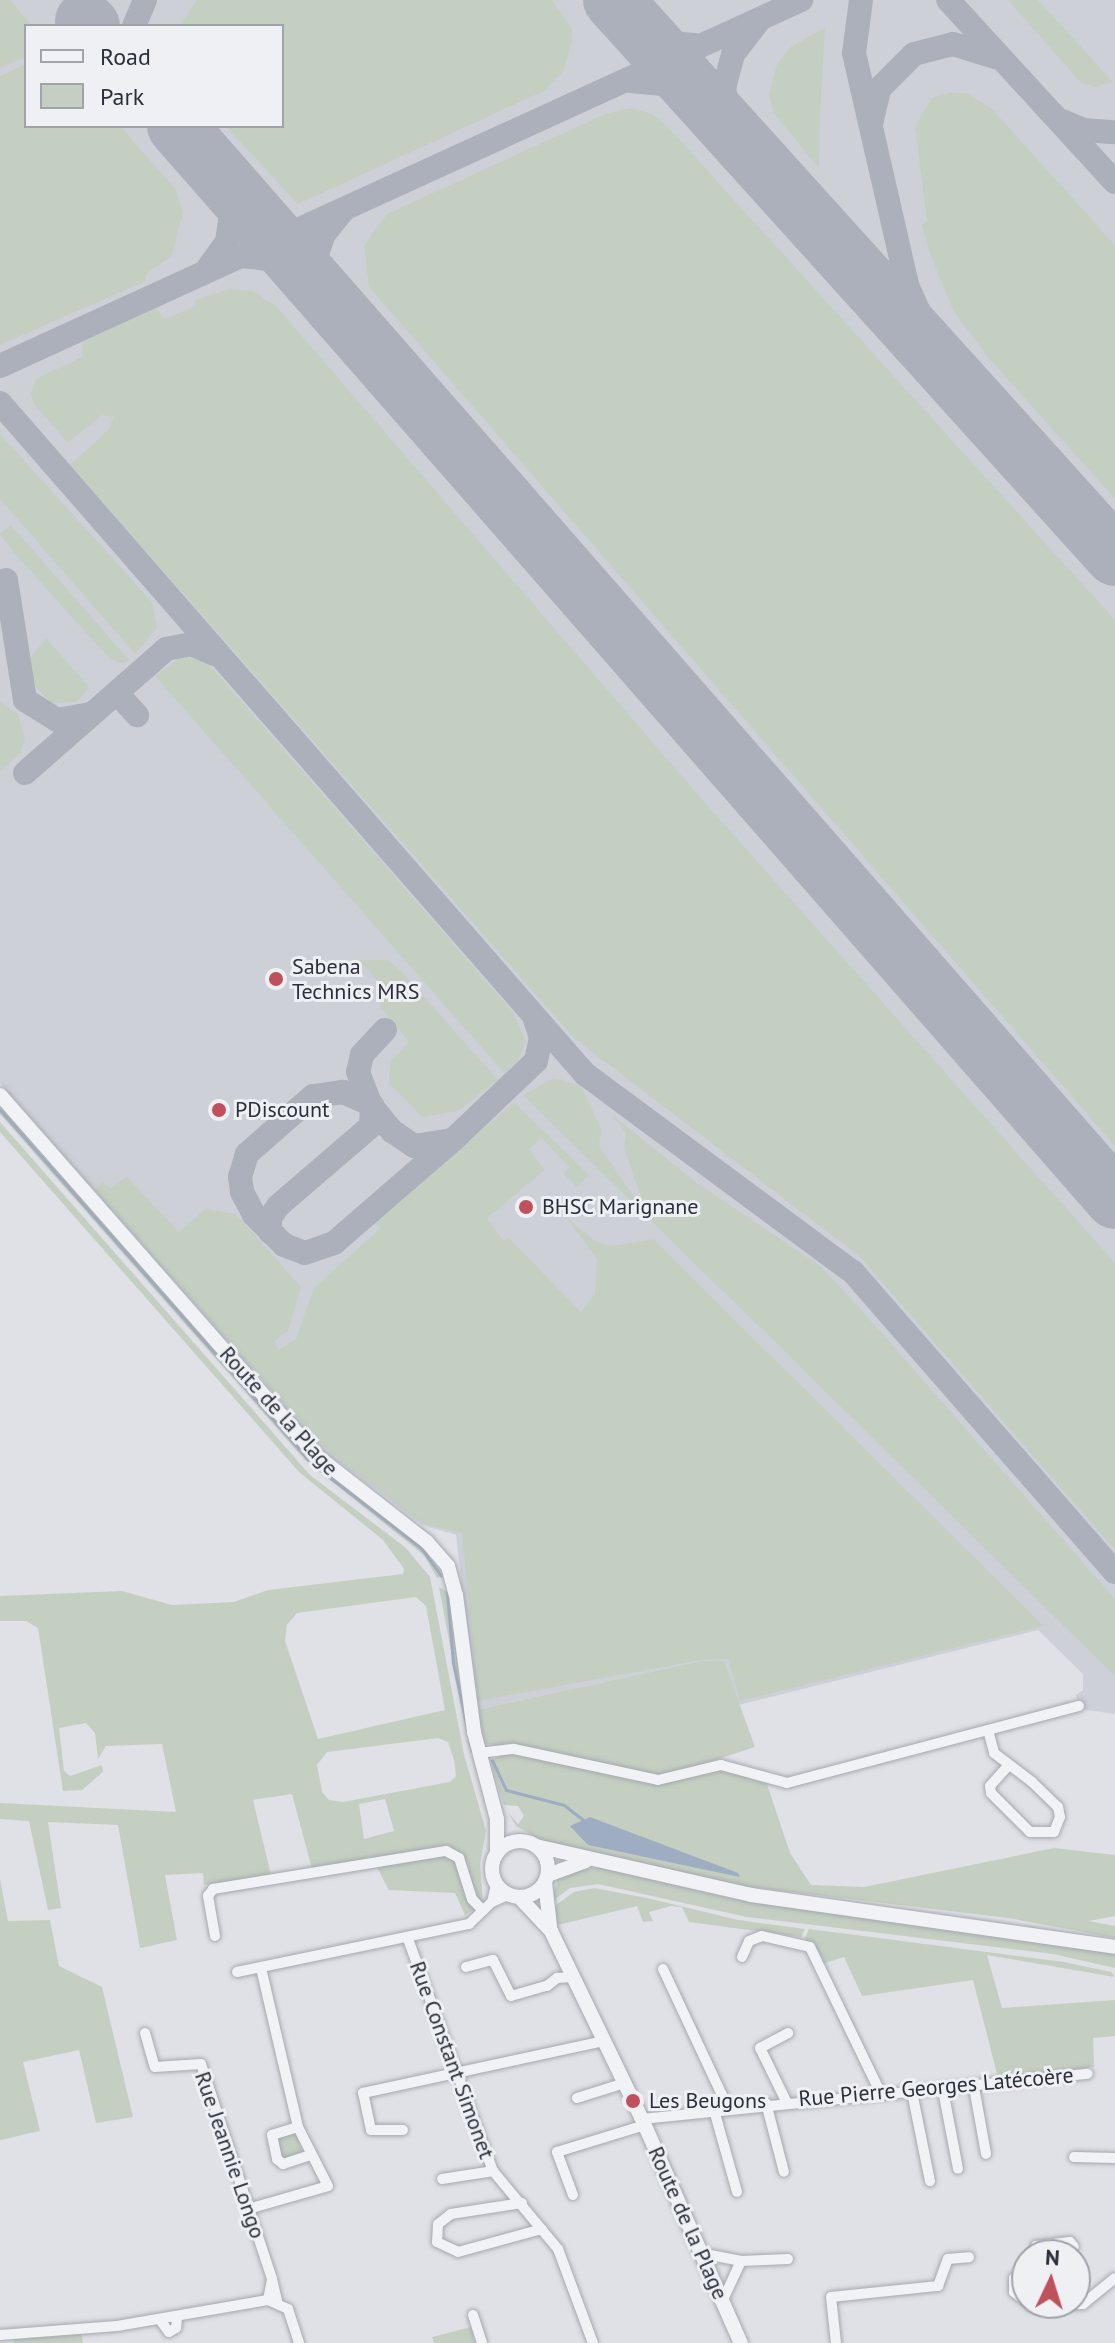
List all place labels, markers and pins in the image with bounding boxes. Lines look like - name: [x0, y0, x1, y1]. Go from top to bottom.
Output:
- place label: Sabena Technics MRS: [292, 953, 419, 1004]
- marker: Sabena Technics MRS: [267, 970, 285, 988]
- place label: PDiscount: [235, 1097, 329, 1123]
- marker: PDiscount: [210, 1101, 228, 1119]
- place label: BHSC Marignane: [542, 1194, 699, 1220]
- marker: BHSC Marignane: [517, 1198, 535, 1216]
- place label: Les Beugons: [649, 2088, 766, 2114]
- marker: Les Beugons: [624, 2092, 642, 2110]

